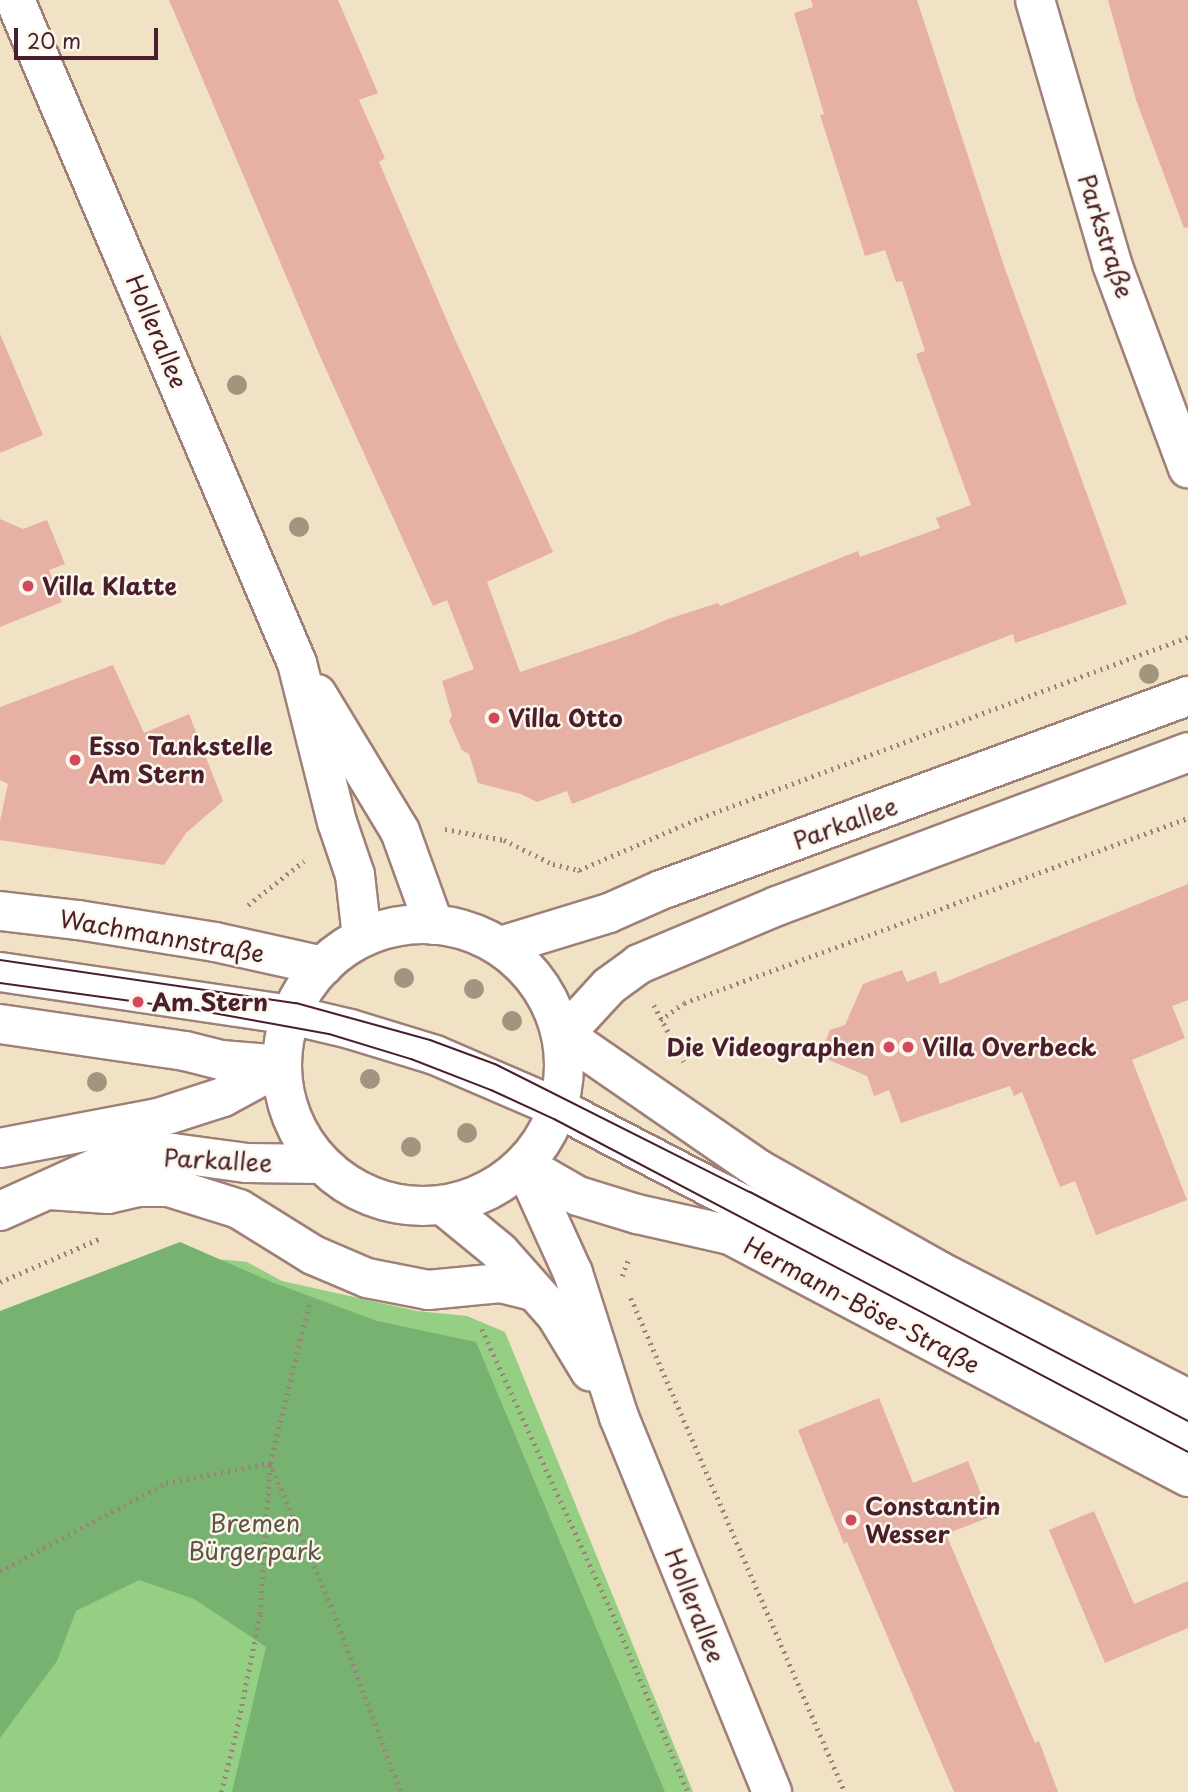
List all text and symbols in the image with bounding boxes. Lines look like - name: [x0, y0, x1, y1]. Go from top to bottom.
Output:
- scale bar: [18, 14, 161, 58]
- text: 20 m: [27, 24, 81, 56]
- street label: Parkstraße: [1072, 170, 1140, 302]
- street label: Hollerallee: [120, 270, 194, 392]
- place label: Villa Klatte: [42, 572, 178, 600]
- marker: Villa Klatte: [20, 578, 36, 594]
- place label: Villa Otto: [508, 704, 624, 732]
- marker: Villa Otto: [486, 710, 502, 726]
- place label: Esso Tankstelle Am Stern: [89, 732, 274, 788]
- marker: Esso Tankstelle Am Stern: [67, 752, 83, 768]
- street label: Parkallee: [789, 791, 901, 855]
- street label: Wachmannstraße: [57, 904, 267, 968]
- place label: Am Stern: [152, 988, 268, 1016]
- marker: Am Stern: [130, 994, 146, 1010]
- place label: Die Videographen: [665, 1033, 875, 1061]
- place label: Villa Overbeck: [922, 1033, 1098, 1061]
- marker: Die Videographen: [881, 1039, 897, 1055]
- marker: Villa Overbeck: [900, 1039, 916, 1055]
- street label: Parkallee: [163, 1143, 273, 1177]
- street label: Hermann-Böse-Straße: [739, 1231, 985, 1379]
- place label: Constantin Wesser: [865, 1492, 1001, 1548]
- park label: Bremen Bürgerpark: [188, 1509, 322, 1565]
- marker: Constantin Wesser: [843, 1512, 859, 1528]
- street label: Hollerallee: [659, 1544, 731, 1666]

